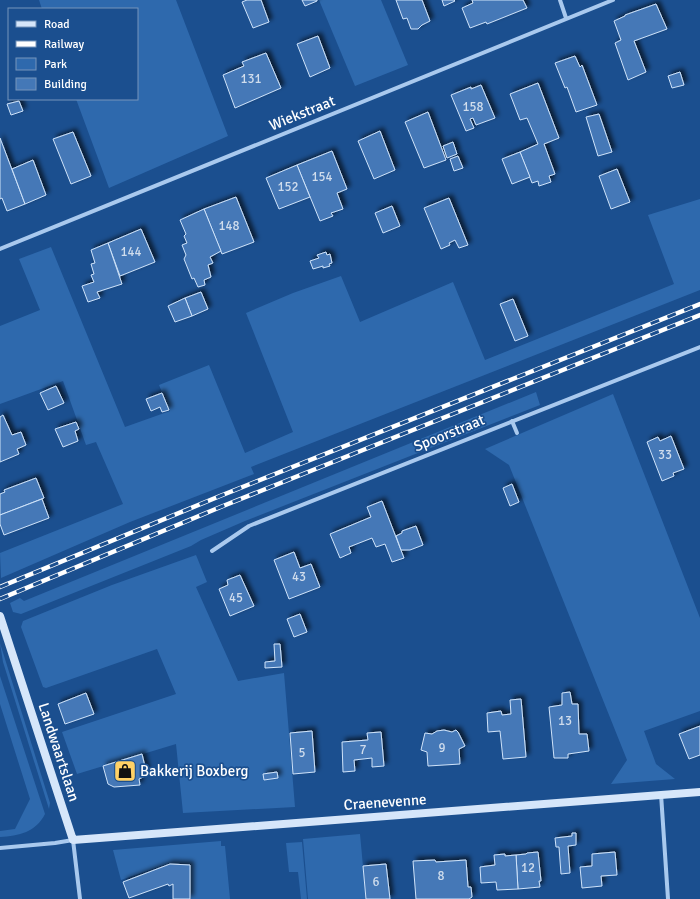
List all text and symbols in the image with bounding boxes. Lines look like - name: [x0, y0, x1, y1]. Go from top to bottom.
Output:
- legend: [8, 8, 138, 100]
- text: Road: [44, 17, 70, 32]
- text: Railway: [44, 37, 84, 52]
- text: Park: [44, 57, 67, 72]
- house number: 131: [240, 71, 262, 87]
- text: Building: [44, 77, 87, 92]
- street label: Wiekstraat: [266, 92, 338, 134]
- house number: 158: [462, 99, 484, 115]
- house number: 154: [311, 169, 333, 185]
- house number: 152: [277, 179, 299, 195]
- house number: 148: [218, 218, 240, 234]
- house number: 144: [120, 244, 142, 260]
- street label: Spoorstraat: [411, 411, 487, 455]
- house number: 33: [658, 447, 672, 463]
- house number: 43: [292, 569, 306, 585]
- house number: 45: [229, 590, 243, 606]
- street label: Landwaartslaan: [35, 700, 83, 804]
- house number: 13: [558, 713, 572, 729]
- house number: 9: [438, 740, 446, 756]
- house number: 7: [359, 742, 367, 758]
- house number: 5: [298, 745, 306, 761]
- shop icon: Bakkerij Boxberg: [112, 758, 138, 784]
- place label: Bakkerij Boxberg: [140, 762, 249, 780]
- street label: Craenevenne: [343, 790, 427, 814]
- house number: 12: [521, 860, 535, 876]
- house number: 8: [437, 868, 445, 884]
- house number: 6: [372, 874, 380, 890]

